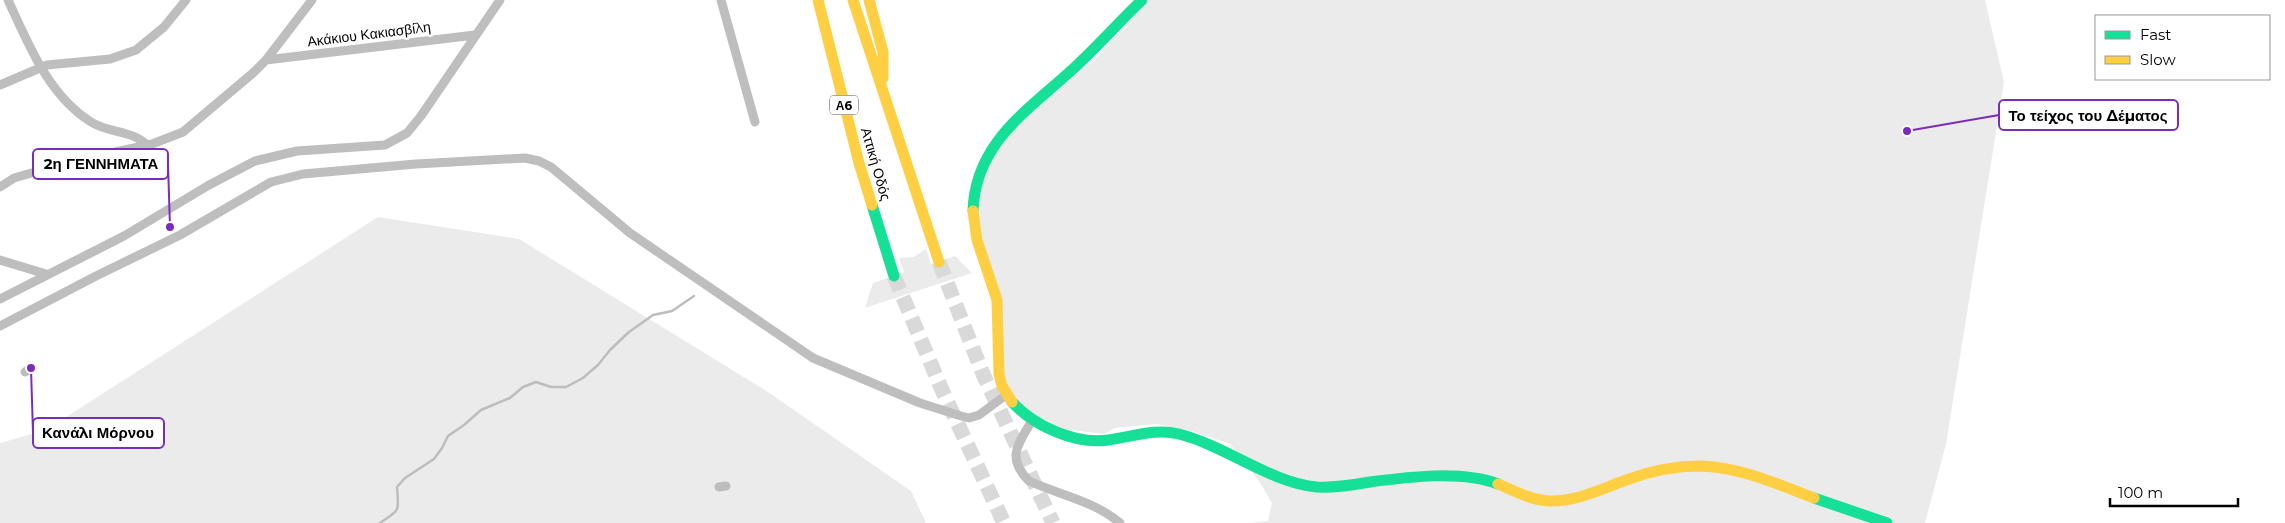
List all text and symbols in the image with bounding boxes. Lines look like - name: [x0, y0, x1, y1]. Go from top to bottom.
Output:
- legend: [2095, 15, 2270, 80]
- street label: Ακάκιου Κακιασβίλη: [306, 18, 432, 50]
- text: Fast: [2140, 25, 2171, 44]
- text: Slow: [2140, 50, 2176, 69]
- road number: Α6: [830, 96, 858, 114]
- callout: Το τείχος του Δέματος: [1999, 100, 2178, 130]
- text: Το τείχος του Δέματος: [2008, 106, 2168, 125]
- street label: Αττική Οδός: [857, 125, 895, 203]
- callout: 2η ΓΕΝΝΗΜΑΤΑ: [33, 149, 168, 179]
- text: 2η ΓΕΝΝΗΜΑΤΑ: [44, 154, 159, 173]
- callout: Κανάλι Μόρνου: [33, 418, 164, 448]
- text: Κανάλι Μόρνου: [42, 423, 154, 442]
- scale bar: [2110, 476, 2238, 508]
- text: 100 m: [2118, 483, 2163, 502]

